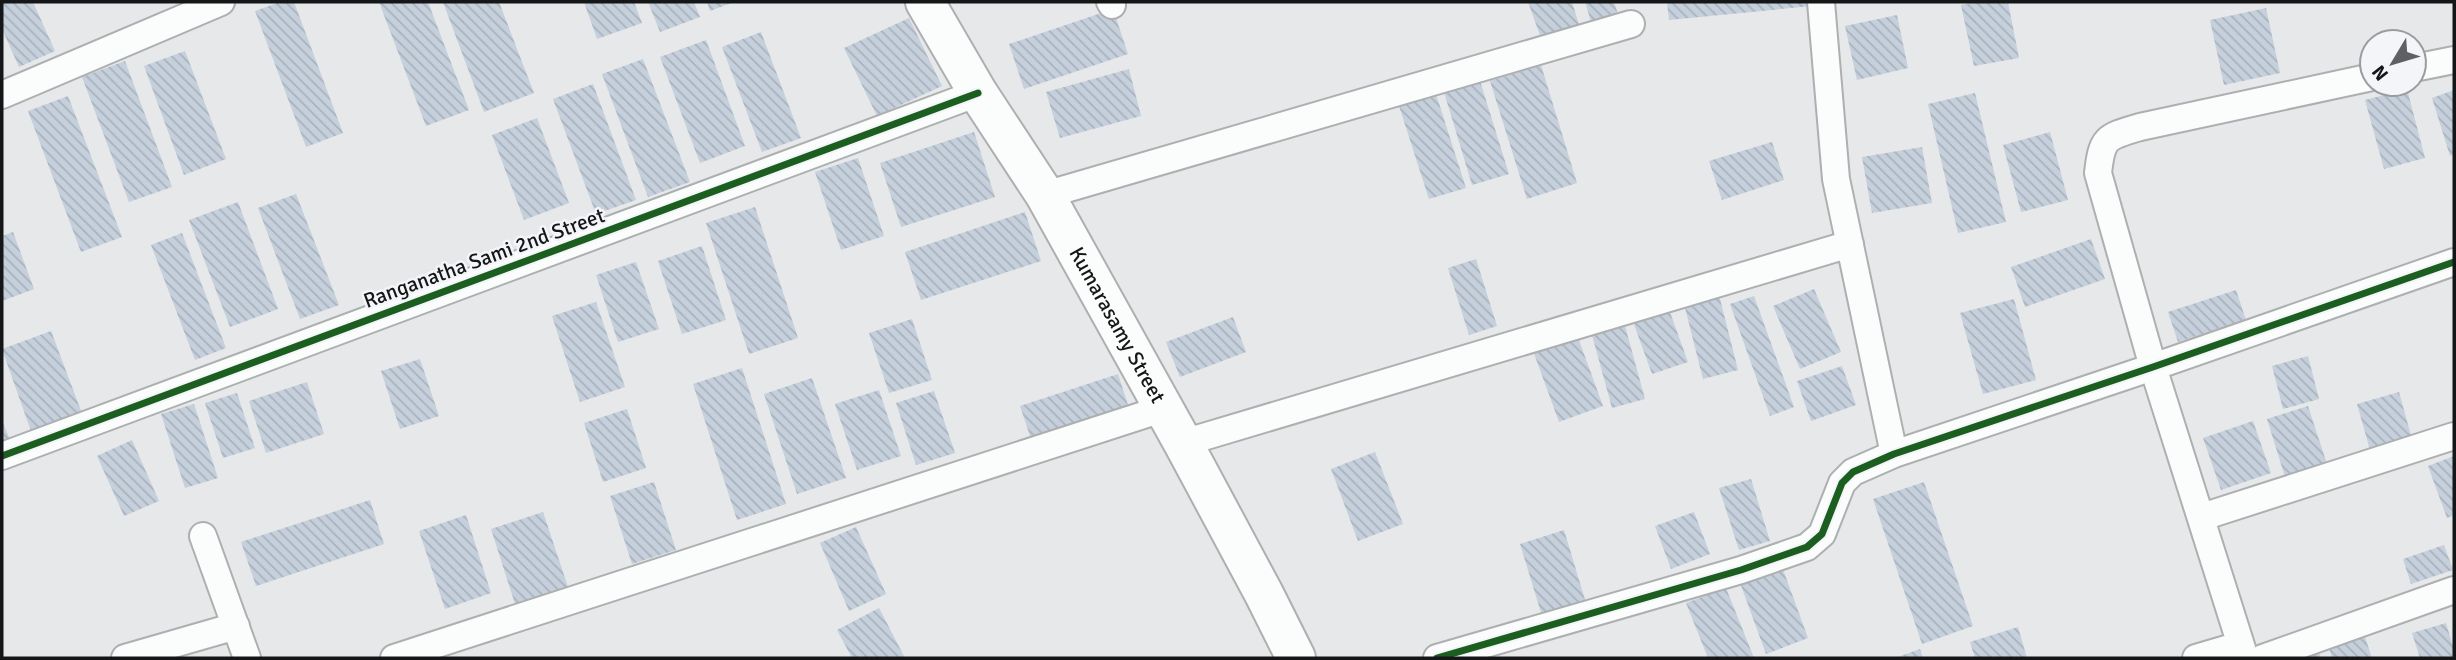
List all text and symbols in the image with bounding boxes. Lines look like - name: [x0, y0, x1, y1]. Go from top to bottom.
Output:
- north arrow: [2358, 28, 2428, 98]
- text: N: [2367, 60, 2394, 85]
- street label: Ranganatha Sami 2nd Street: [360, 202, 608, 314]
- street label: Kumarasamy Street: [1063, 242, 1171, 408]

